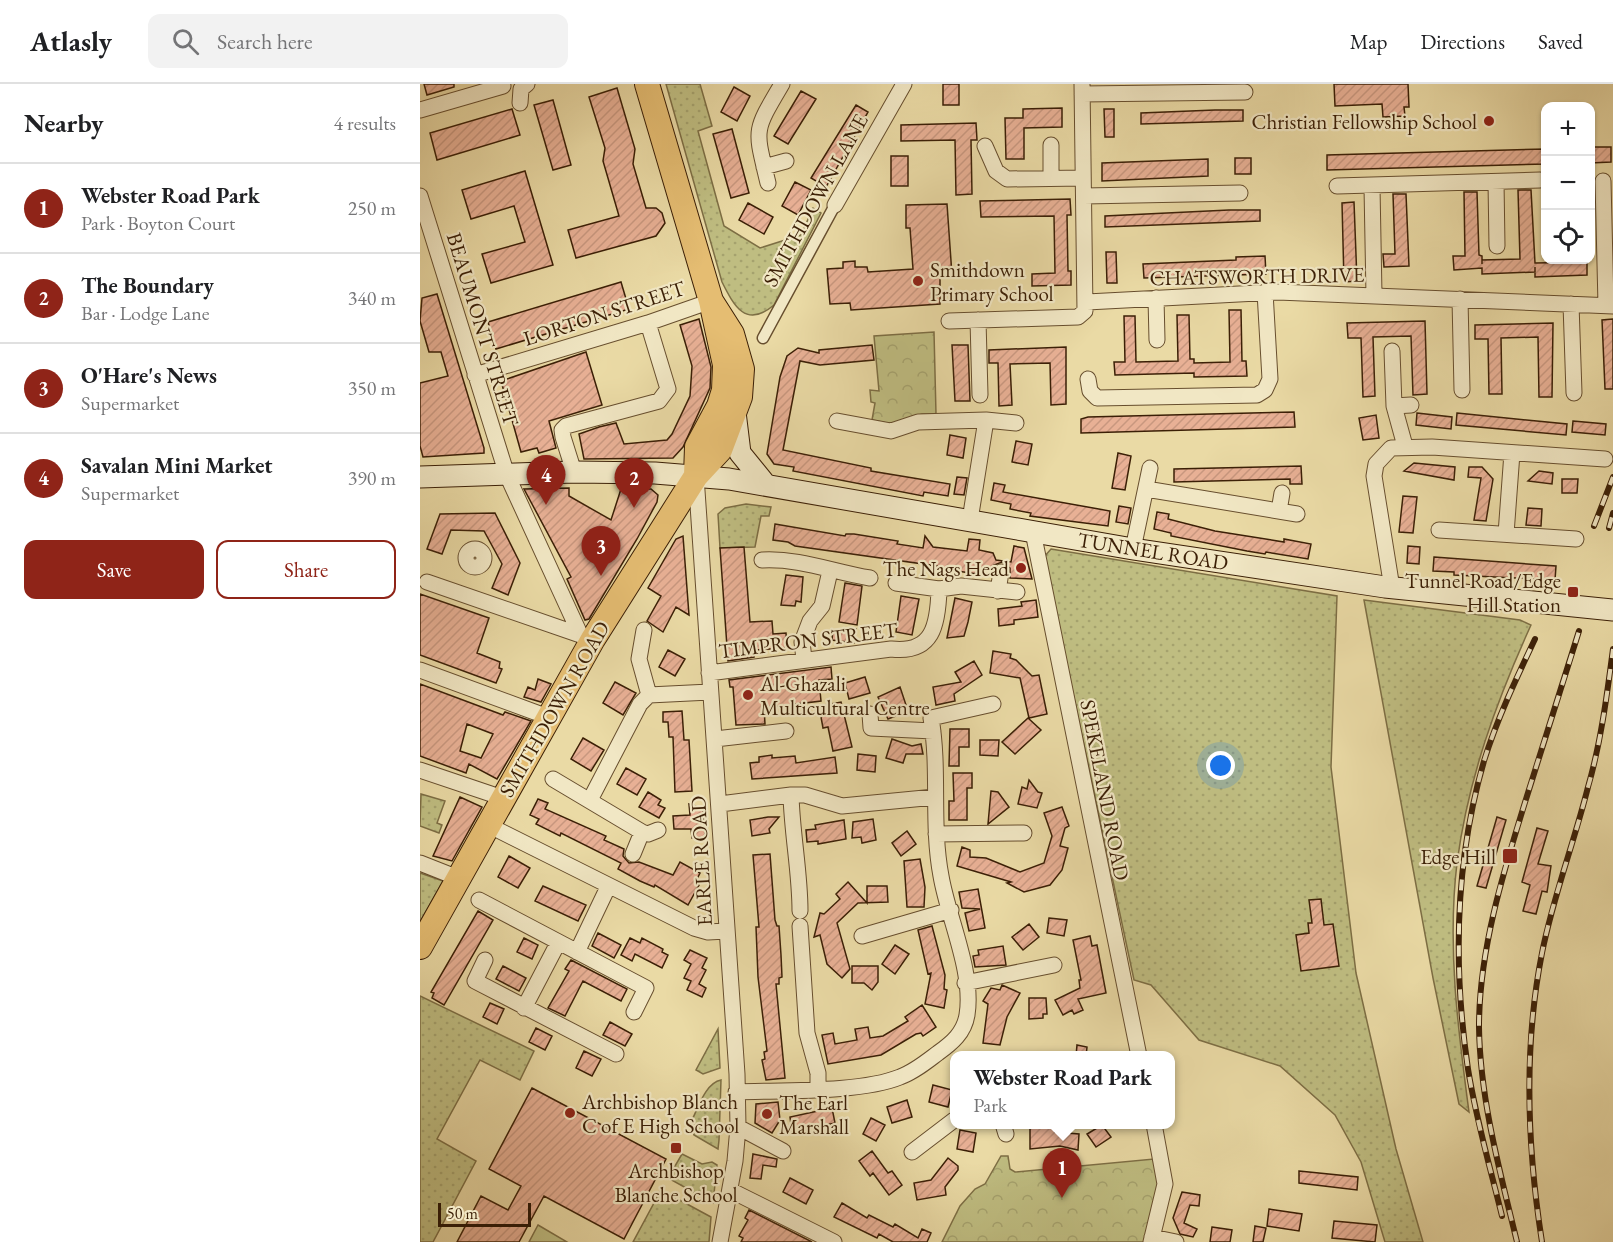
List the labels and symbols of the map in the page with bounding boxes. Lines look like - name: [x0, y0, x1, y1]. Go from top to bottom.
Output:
- place label: Christian Fellowship School: [1252, 108, 1477, 135]
- street label: SMITHDOWN LANE: [756, 109, 874, 291]
- marker: Christian Fellowship School: [1482, 114, 1496, 128]
- street label: BEAUMONT STREET: [441, 229, 526, 430]
- place label: Smithdown Primary School: [930, 256, 1054, 307]
- street label: CHATSWORTH DRIVE: [1149, 261, 1365, 291]
- street label: LORTON STREET: [520, 274, 689, 352]
- marker: Smithdown Primary School: [911, 274, 925, 288]
- pin: 4: [526, 456, 566, 505]
- pin: 2: [614, 458, 654, 508]
- pin: 3: [582, 526, 621, 576]
- street label: TUNNEL ROAD: [1076, 526, 1230, 576]
- place label: The Nags Head: [882, 555, 1009, 582]
- marker: The Nags Head: [1014, 561, 1028, 575]
- place label: Tunnel Road/Edge Hill Station: [1405, 567, 1561, 618]
- marker: Tunnel Road/Edge Hill Station: [1566, 585, 1580, 599]
- street label: SMITHDOWN ROAD: [493, 616, 615, 802]
- street label: TIMPRON STREET: [717, 616, 900, 664]
- place label: Al-Ghazali Multicultural Centre: [759, 670, 930, 721]
- marker: Al-Ghazali Multicultural Centre: [741, 688, 755, 702]
- street label: SPEKELAND ROAD: [1074, 697, 1136, 883]
- your location: [1206, 751, 1235, 780]
- street label: EARLE ROAD: [684, 795, 718, 927]
- place label: Edge Hill: [1420, 843, 1496, 870]
- marker: Edge Hill: [1501, 847, 1519, 865]
- place label: Archbishop Blanch C of E High School: [581, 1088, 739, 1139]
- place label: The Earl Marshall: [779, 1089, 849, 1140]
- marker: Archbishop Blanch C of E High School: [563, 1106, 577, 1120]
- marker: The Earl Marshall: [760, 1107, 774, 1121]
- marker: Archbishop Blanche School: [669, 1141, 683, 1155]
- pin: 1: [1042, 1148, 1082, 1198]
- place label: Archbishop Blanche School: [614, 1157, 738, 1208]
- scale bar: [438, 1200, 531, 1228]

